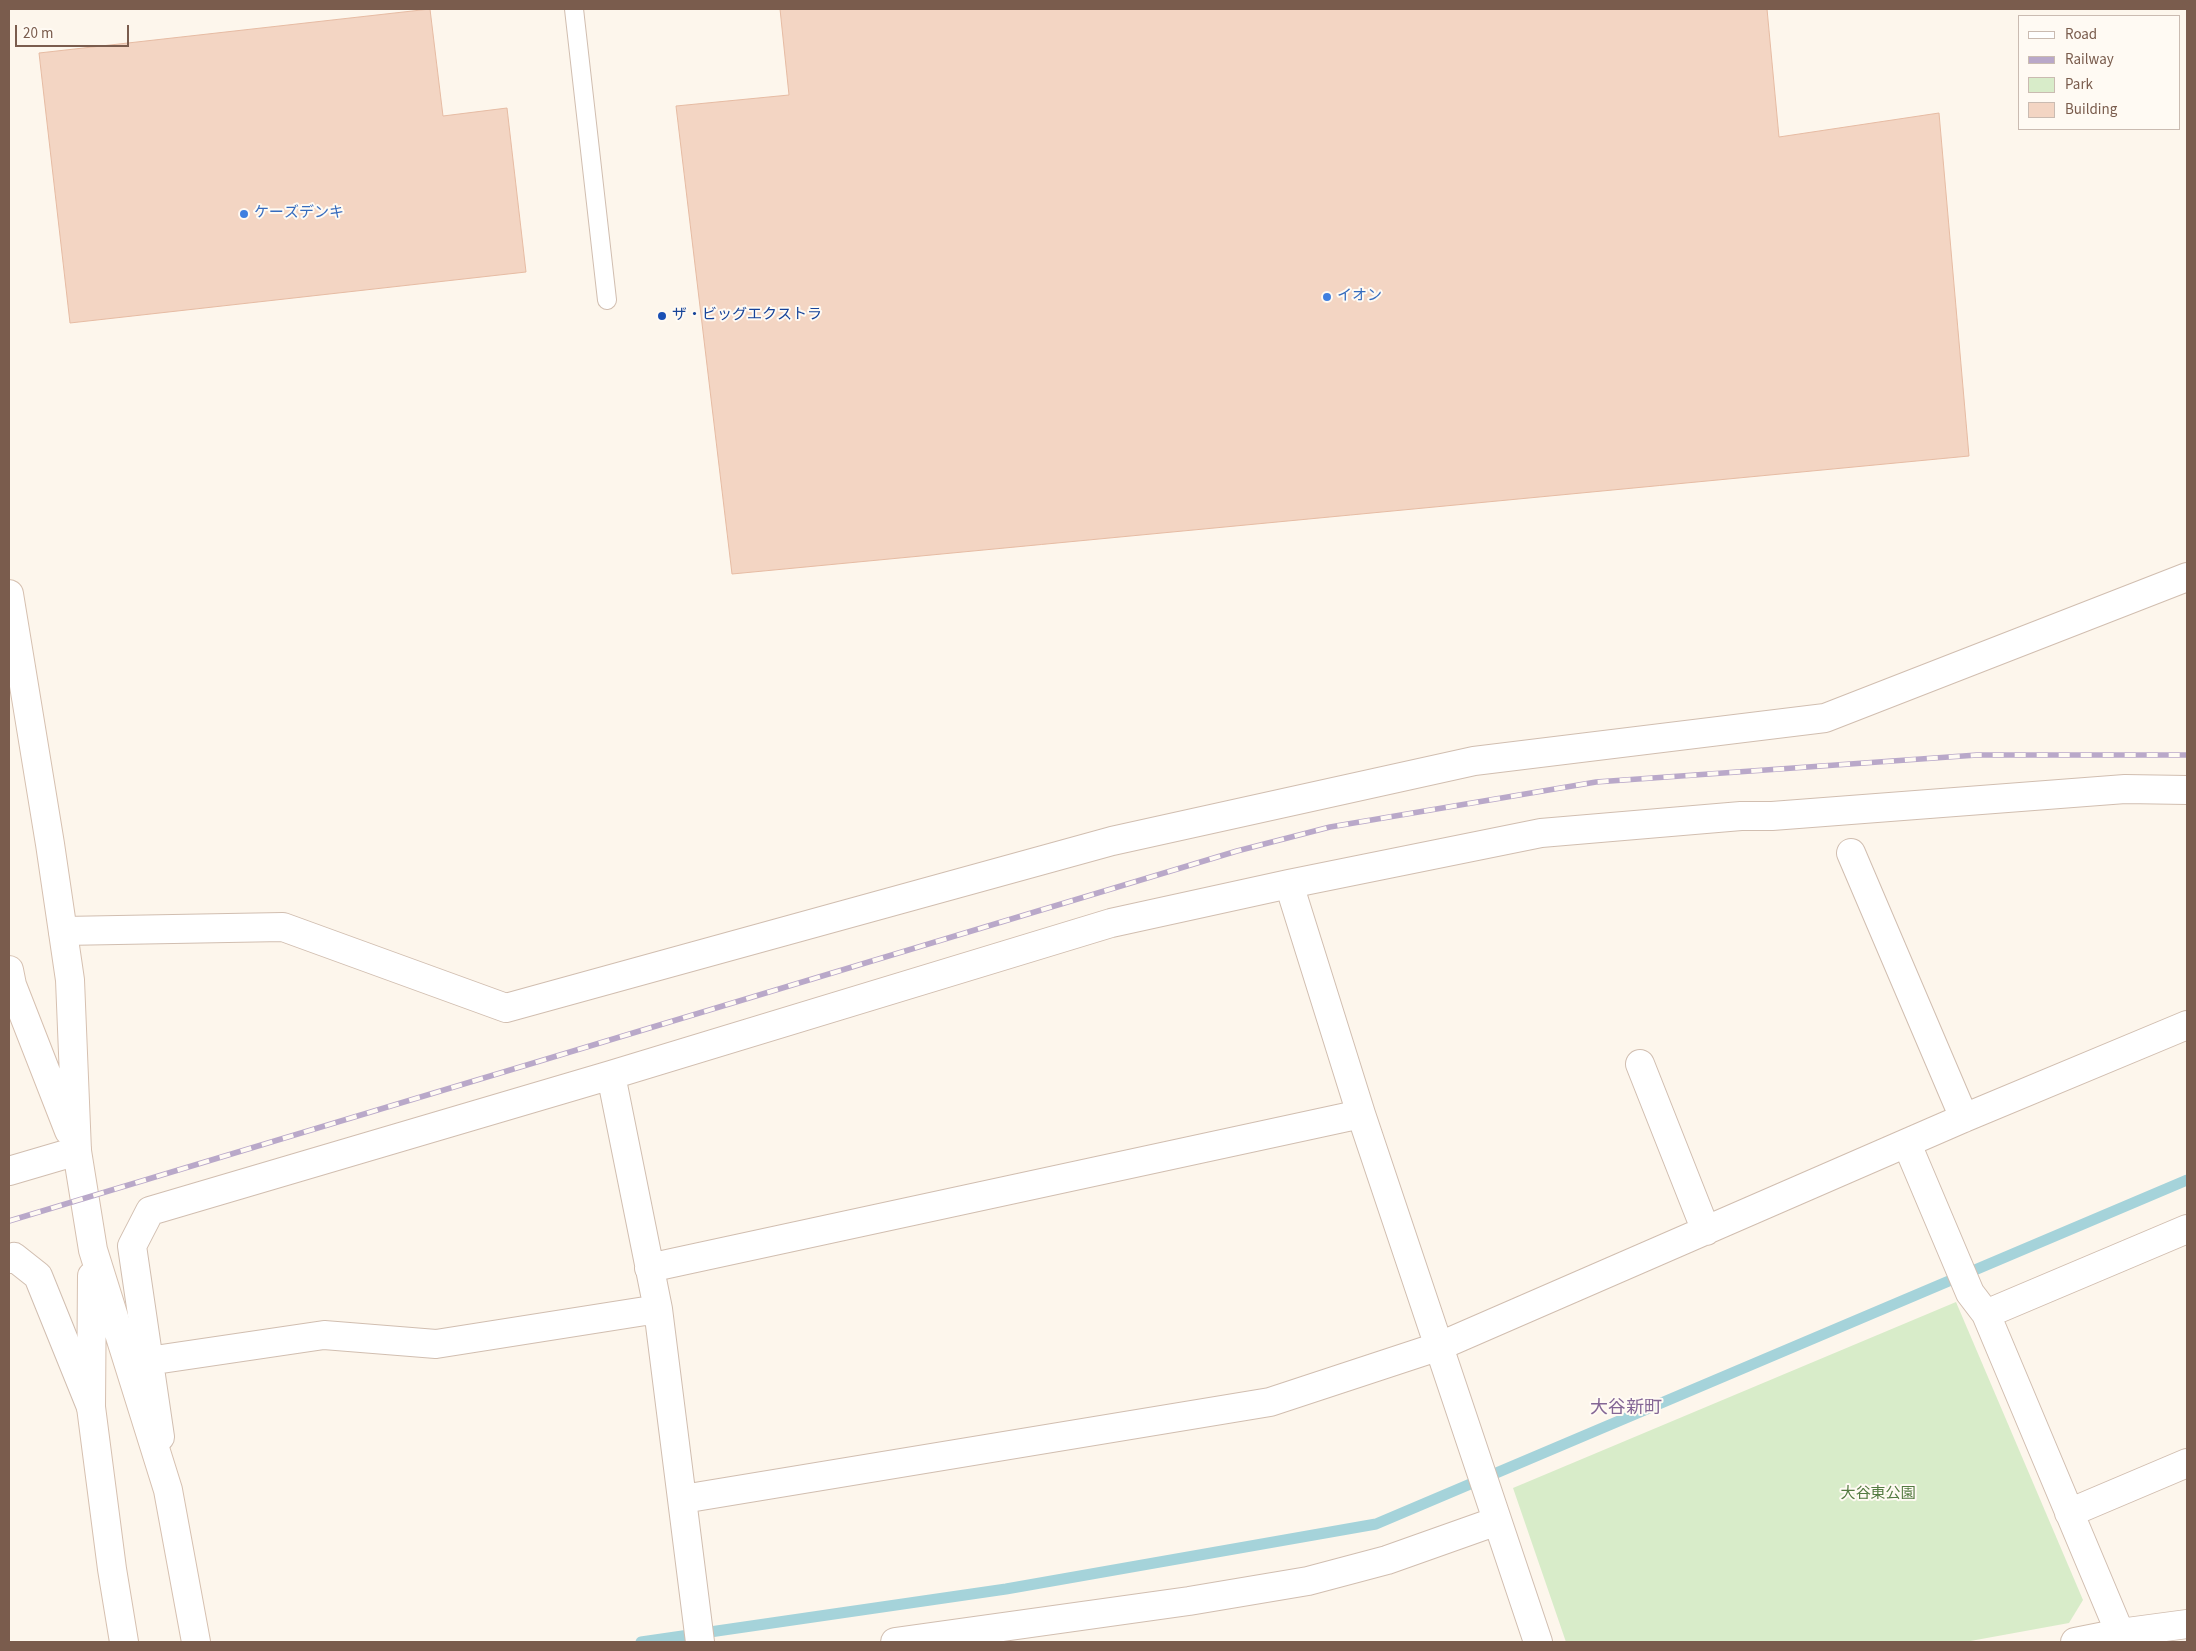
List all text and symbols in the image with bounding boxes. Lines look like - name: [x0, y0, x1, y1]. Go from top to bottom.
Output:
- scale bar: [18, 15, 131, 47]
- legend: [2018, 15, 2181, 130]
- text: 20 m: [23, 23, 53, 44]
- text: Road: [2065, 24, 2097, 45]
- text: Railway: [2065, 49, 2114, 70]
- text: Park: [2065, 74, 2093, 95]
- text: Building: [2065, 99, 2117, 120]
- place label: ケーズデンキ: [254, 205, 344, 223]
- marker: ケーズデンキ: [238, 208, 250, 220]
- place label: イオン: [1337, 288, 1382, 306]
- marker: イオン: [1321, 291, 1333, 303]
- place label: ザ・ビッグエクストラ: [672, 307, 822, 325]
- marker: ザ・ビッグエクストラ: [656, 310, 668, 322]
- district label: 大谷新町: [1590, 1398, 1662, 1420]
- park label: 大谷東公園: [1841, 1486, 1915, 1504]

